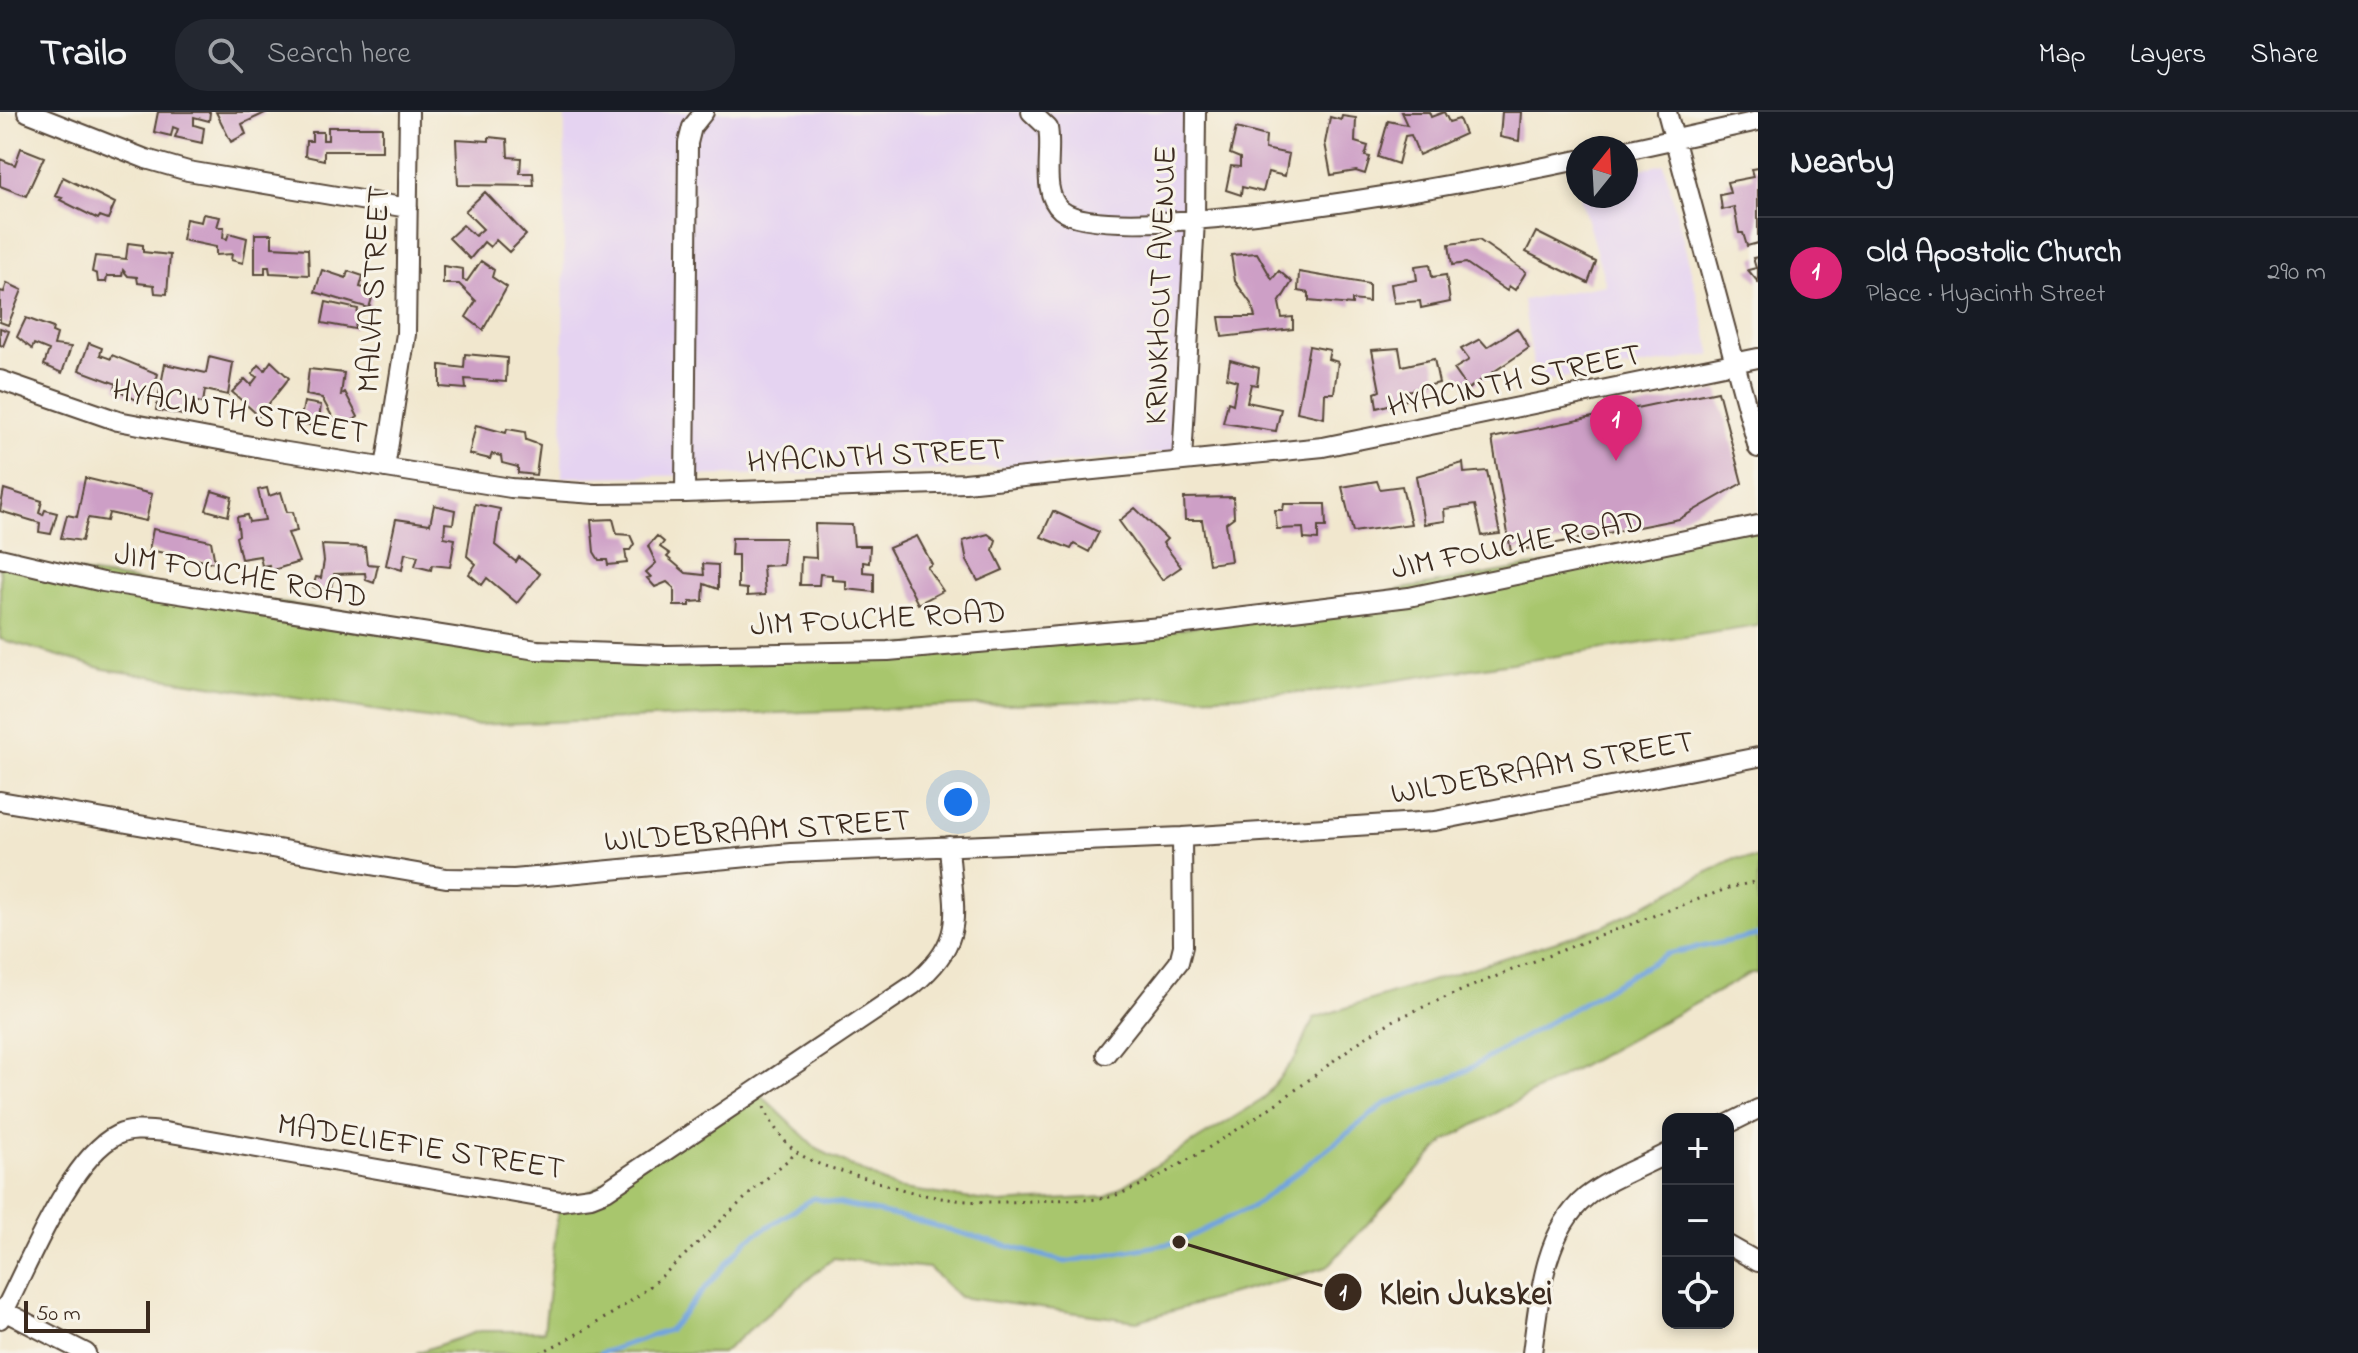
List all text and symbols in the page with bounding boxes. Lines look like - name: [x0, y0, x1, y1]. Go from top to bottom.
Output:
- search box: [175, 19, 735, 91]
- text: Trailo: [40, 27, 127, 83]
- icon: search: [203, 33, 247, 77]
- text: Search here: [267, 33, 411, 77]
- text: Map: [2038, 35, 2086, 76]
- text: Layers: [2130, 35, 2206, 76]
- text: Share: [2250, 35, 2318, 76]
- north arrow: [1566, 136, 1638, 208]
- text: Nearby: [1790, 139, 1894, 189]
- street label: KRINKHOUT AVENUE: [1134, 145, 1191, 426]
- street label: MALVA STREET: [347, 184, 404, 394]
- text: Old Apostolic Church: [1866, 232, 2121, 276]
- text: 1: [1812, 254, 1820, 292]
- text: 290 m: [2267, 254, 2326, 292]
- text: Place · Hyacinth Street: [1866, 276, 2105, 314]
- street label: HYACINTH STREET: [1384, 333, 1646, 432]
- street label: HYACINTH STREET: [108, 368, 371, 459]
- pin: 1: [1590, 395, 1642, 461]
- street label: HYACINTH STREET: [746, 427, 1006, 488]
- street label: JIM FOUCHE ROAD: [1388, 499, 1648, 594]
- street label: JIM FOUCHE ROAD: [110, 532, 370, 623]
- street label: JIM FOUCHE ROAD: [749, 590, 1007, 651]
- street label: WILDEBRAAM STREET: [1387, 720, 1698, 819]
- your location: [938, 782, 978, 822]
- street label: WILDEBRAAM STREET: [603, 798, 912, 867]
- street label: MADELIEFIE STREET: [273, 1103, 567, 1194]
- map controls: [1662, 1113, 1734, 1329]
- button: +: [1662, 1113, 1734, 1185]
- button: −: [1662, 1185, 1734, 1257]
- button: locate: [1662, 1257, 1734, 1329]
- callout: Klein Jukskei: [1323, 1263, 1568, 1321]
- text: Klein Jukskei: [1379, 1271, 1553, 1321]
- text: 1: [1339, 1277, 1347, 1312]
- scale bar: [24, 1297, 150, 1333]
- text: 50 m: [36, 1299, 81, 1331]

